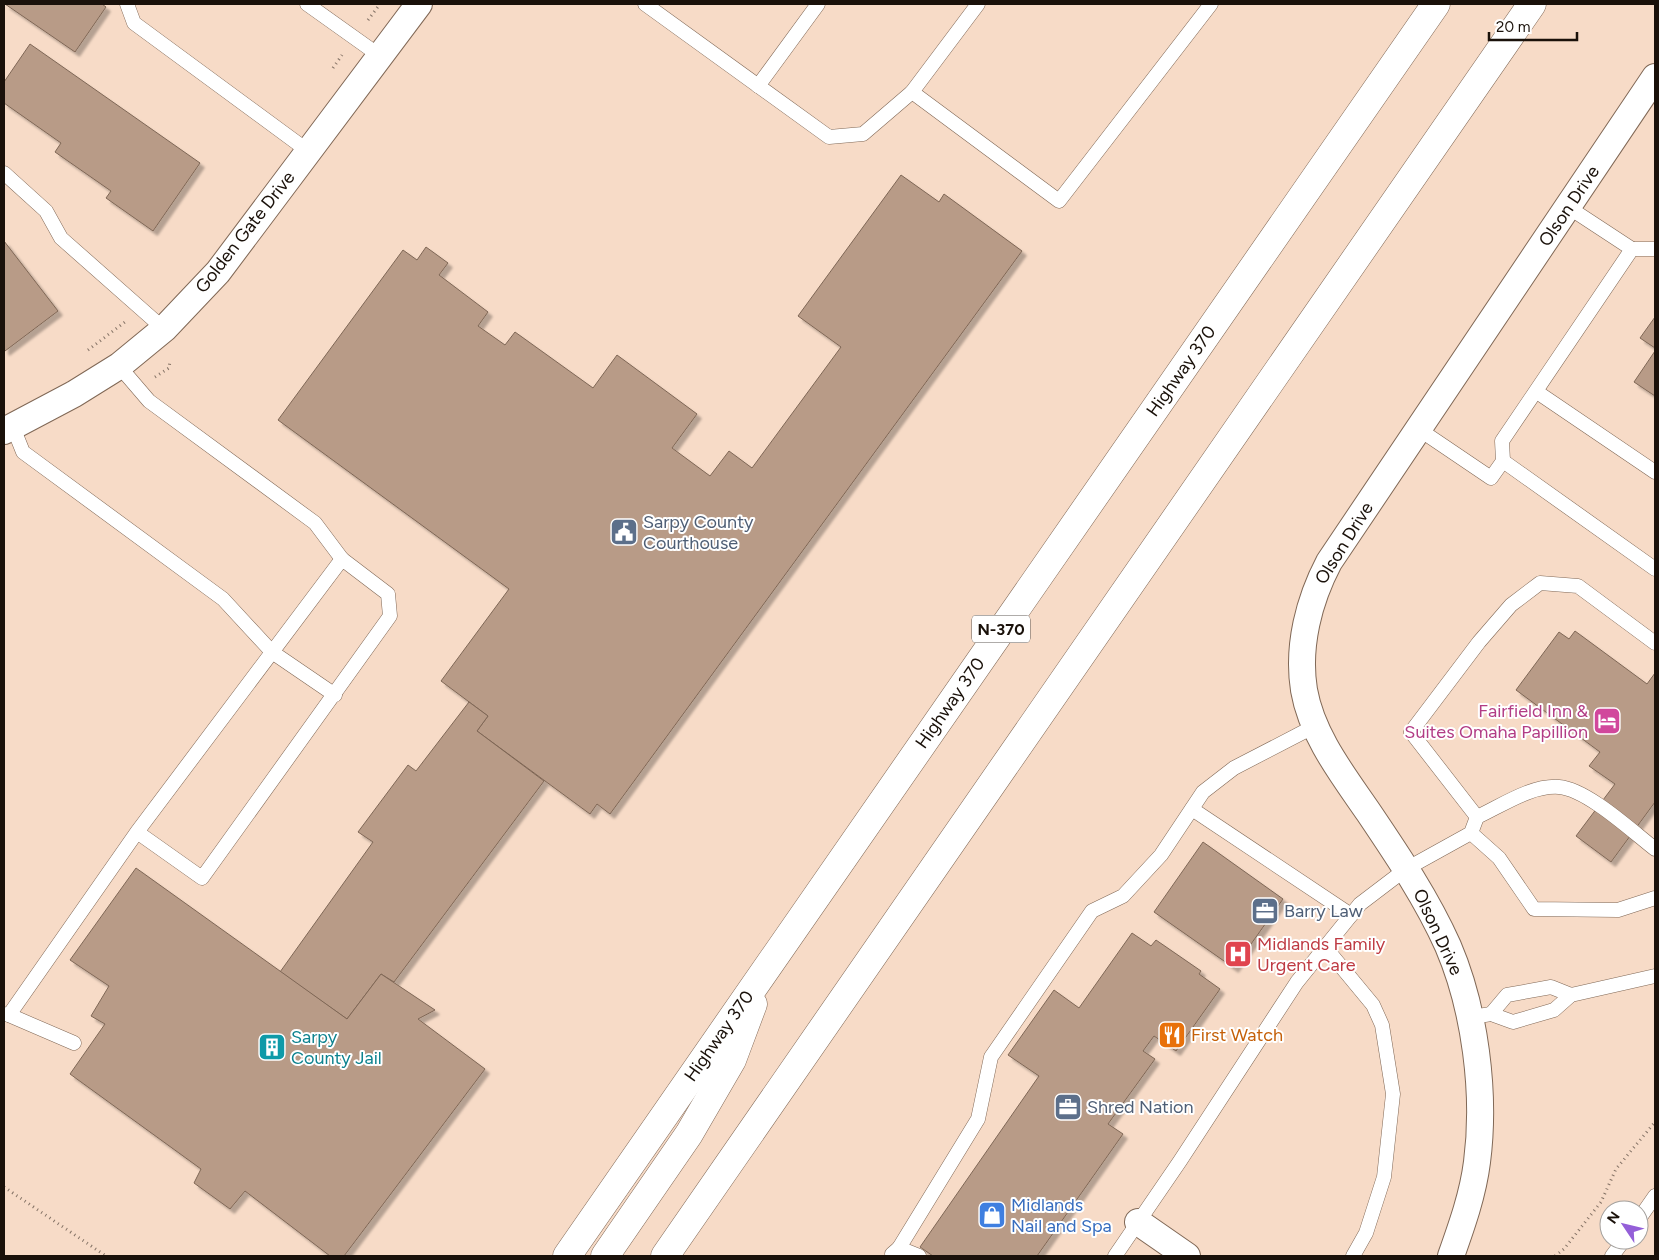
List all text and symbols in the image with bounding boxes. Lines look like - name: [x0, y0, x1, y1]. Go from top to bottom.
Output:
- scale bar: [1489, 10, 1576, 42]
- text: 20 m: [1496, 18, 1530, 36]
- street label: Olson Drive: [1534, 161, 1604, 251]
- street label: Golden Gate Drive: [191, 167, 299, 297]
- street label: Highway 370: [1142, 321, 1220, 421]
- street label: Olson Drive: [1310, 498, 1378, 588]
- place label: Sarpy County Courthouse: [643, 511, 754, 554]
- public building icon: Sarpy County Courthouse: [609, 517, 639, 547]
- road number: N-370: [972, 616, 1030, 642]
- street label: Highway 370: [911, 653, 989, 753]
- place label: Fairfield Inn & Suites Omaha Papillion: [1404, 700, 1588, 743]
- hotel icon: Fairfield Inn & Suites Omaha Papillion: [1592, 706, 1622, 736]
- street label: Olson Drive: [1408, 885, 1468, 979]
- office icon: Barry Law: [1250, 896, 1280, 926]
- place label: Barry Law: [1284, 900, 1363, 922]
- place label: Midlands Family Urgent Care: [1257, 933, 1386, 976]
- hospital icon: Midlands Family Urgent Care: [1223, 939, 1253, 969]
- street label: Highway 370: [680, 986, 758, 1086]
- restaurant icon: First Watch: [1157, 1020, 1187, 1050]
- place label: First Watch: [1191, 1024, 1283, 1046]
- place label: Sarpy County Jail: [291, 1026, 382, 1069]
- building icon: Sarpy County Jail: [257, 1032, 287, 1062]
- office icon: Shred Nation: [1053, 1092, 1083, 1122]
- place label: Shred Nation: [1087, 1096, 1194, 1118]
- place label: Midlands Nail and Spa: [1011, 1194, 1112, 1237]
- shop icon: Midlands Nail and Spa: [977, 1200, 1007, 1230]
- north arrow: [1599, 1200, 1649, 1250]
- text: N: [1604, 1209, 1624, 1227]

